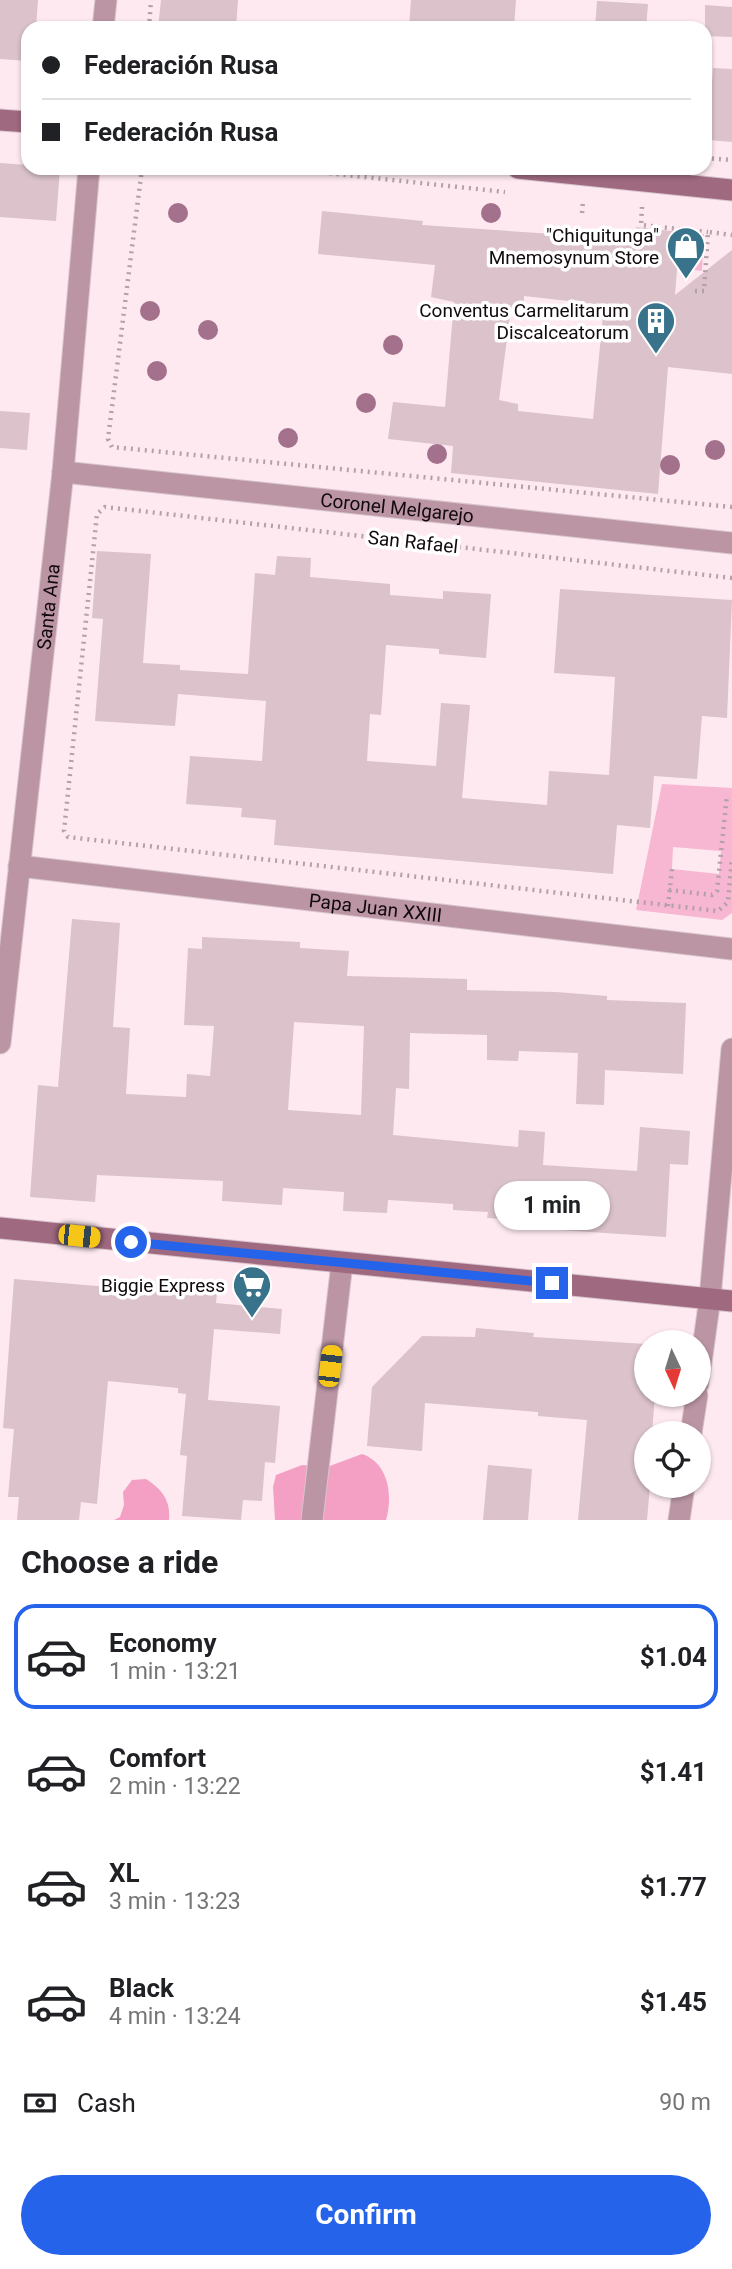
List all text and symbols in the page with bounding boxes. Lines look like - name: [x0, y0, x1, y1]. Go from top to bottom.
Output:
- text: Federación Rusa: [84, 50, 278, 80]
- text: Federación Rusa: [84, 117, 278, 147]
- place label: "Chiquitunga" Mnemosynum Store: [489, 224, 659, 269]
- shop icon: "Chiquitunga" Mnemosynum Store: [665, 225, 707, 280]
- place label: Conventus Carmelitarum Discalceatorum: [419, 299, 629, 344]
- building icon: Conventus Carmelitarum Discalceatorum: [635, 300, 677, 355]
- street label: Coronel Melgarejo: [319, 488, 475, 527]
- street label: San Rafael: [367, 526, 459, 558]
- street label: Santa Ana: [32, 562, 64, 651]
- street label: Papa Juan XXIII: [308, 888, 443, 927]
- callout: 1 min: [494, 1182, 610, 1230]
- text: 1 min: [523, 1192, 581, 1219]
- car: [58, 1223, 101, 1249]
- route start: [115, 1226, 147, 1258]
- supermarket icon: Biggie Express: [231, 1264, 273, 1319]
- route end: [536, 1267, 568, 1299]
- place label: Biggie Express: [101, 1274, 225, 1297]
- north arrow: [634, 1330, 710, 1407]
- map controls: [634, 1330, 711, 1498]
- car: [318, 1344, 343, 1388]
- button: locate: [634, 1421, 711, 1498]
- text: Choose a ride: [21, 1543, 218, 1581]
- icon: car: [25, 1625, 88, 1688]
- text: Economy: [109, 1628, 216, 1658]
- text: $1.04: [640, 1642, 707, 1672]
- text: 1 min · 13:21: [109, 1658, 241, 1685]
- icon: car: [25, 1740, 88, 1803]
- text: Comfort: [109, 1743, 206, 1773]
- text: $1.41: [640, 1757, 707, 1787]
- text: 2 min · 13:22: [109, 1773, 241, 1800]
- icon: car: [25, 1855, 88, 1918]
- text: XL: [109, 1858, 140, 1888]
- text: $1.77: [640, 1872, 707, 1902]
- text: 3 min · 13:23: [109, 1888, 241, 1915]
- icon: car: [25, 1970, 88, 2033]
- text: Black: [109, 1973, 174, 2003]
- text: $1.45: [640, 1987, 707, 2017]
- text: 4 min · 13:24: [109, 2003, 241, 2030]
- icon: cash: [21, 2084, 59, 2122]
- text: Cash: [77, 2088, 136, 2118]
- text: 90 m: [659, 2089, 711, 2116]
- button: Confirm: [21, 2175, 711, 2255]

